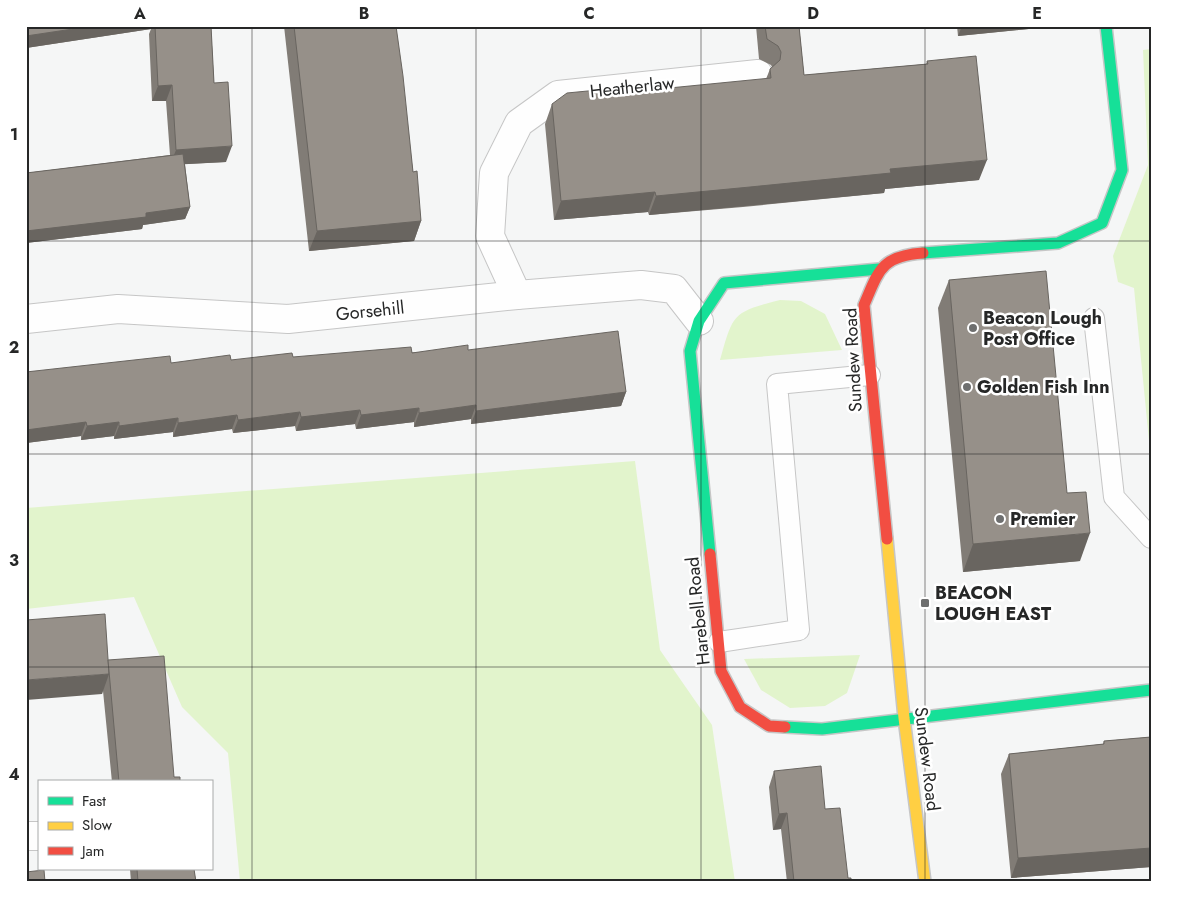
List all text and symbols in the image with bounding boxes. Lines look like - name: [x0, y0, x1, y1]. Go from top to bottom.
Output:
- text: A: [133, 2, 146, 25]
- text: B: [359, 2, 369, 25]
- text: C: [583, 2, 595, 25]
- text: D: [807, 2, 819, 25]
- text: E: [1032, 2, 1042, 25]
- street label: Heatherlaw: [588, 70, 676, 104]
- text: 1: [10, 123, 18, 146]
- street label: Gorsehill: [334, 294, 406, 328]
- place label: Beacon Lough Post Office: [983, 305, 1102, 352]
- street label: Sundew Road: [837, 307, 869, 413]
- marker: Beacon Lough Post Office: [967, 322, 979, 334]
- text: 2: [9, 336, 19, 359]
- place label: Golden Fish Inn: [977, 374, 1110, 400]
- marker: Golden Fish Inn: [961, 381, 973, 393]
- place label: Premier: [1010, 506, 1076, 532]
- marker: Premier: [994, 513, 1006, 525]
- text: 3: [9, 549, 19, 572]
- street label: Harebell Road: [679, 556, 717, 666]
- place label: BEACON LOUGH EAST: [935, 580, 1052, 627]
- marker: BEACON LOUGH EAST: [919, 597, 931, 609]
- street label: Sundew Road: [908, 706, 946, 812]
- text: 4: [8, 763, 20, 786]
- legend: [38, 780, 212, 870]
- text: Fast: [82, 790, 106, 812]
- text: Slow: [82, 814, 113, 836]
- text: Jam: [80, 840, 105, 862]

